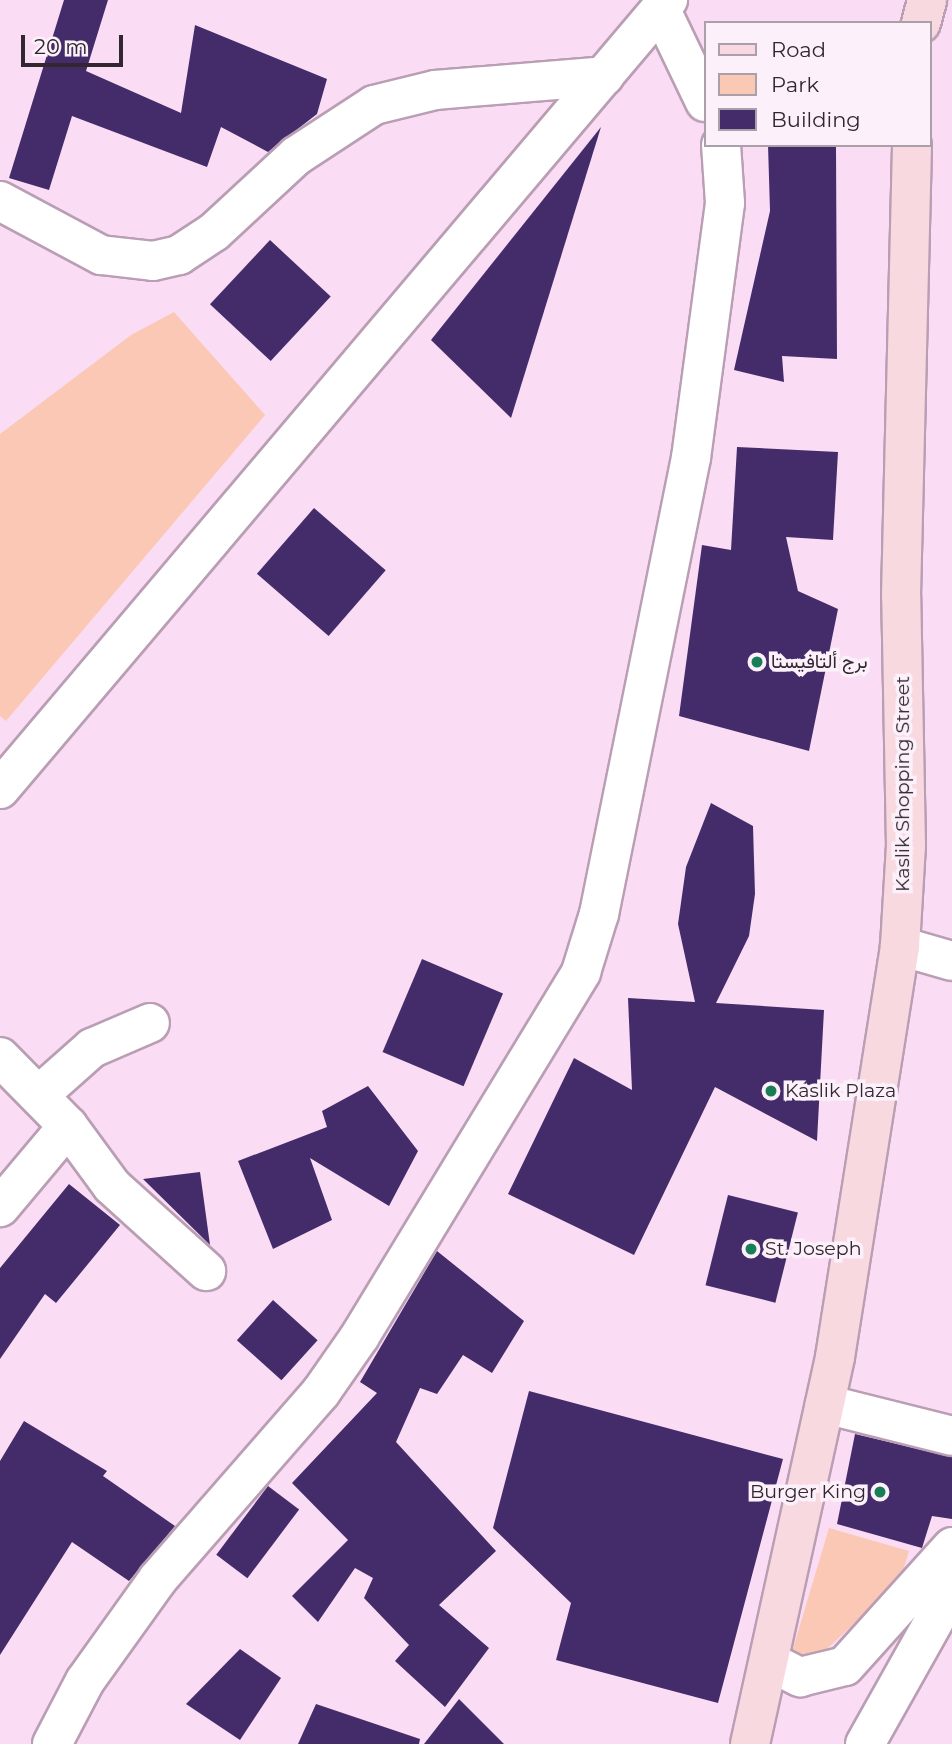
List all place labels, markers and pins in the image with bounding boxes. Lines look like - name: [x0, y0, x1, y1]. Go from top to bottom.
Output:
- place label: برج ألتافيستا: [771, 651, 868, 673]
- marker: برج ألتافيستا: [749, 654, 765, 670]
- place label: Kaslik Plaza: [785, 1080, 896, 1102]
- marker: Kaslik Plaza: [763, 1083, 779, 1099]
- place label: St. Joseph: [765, 1238, 862, 1260]
- marker: St. Joseph: [743, 1241, 759, 1257]
- place label: Burger King: [750, 1481, 866, 1503]
- marker: Burger King: [872, 1484, 888, 1500]

